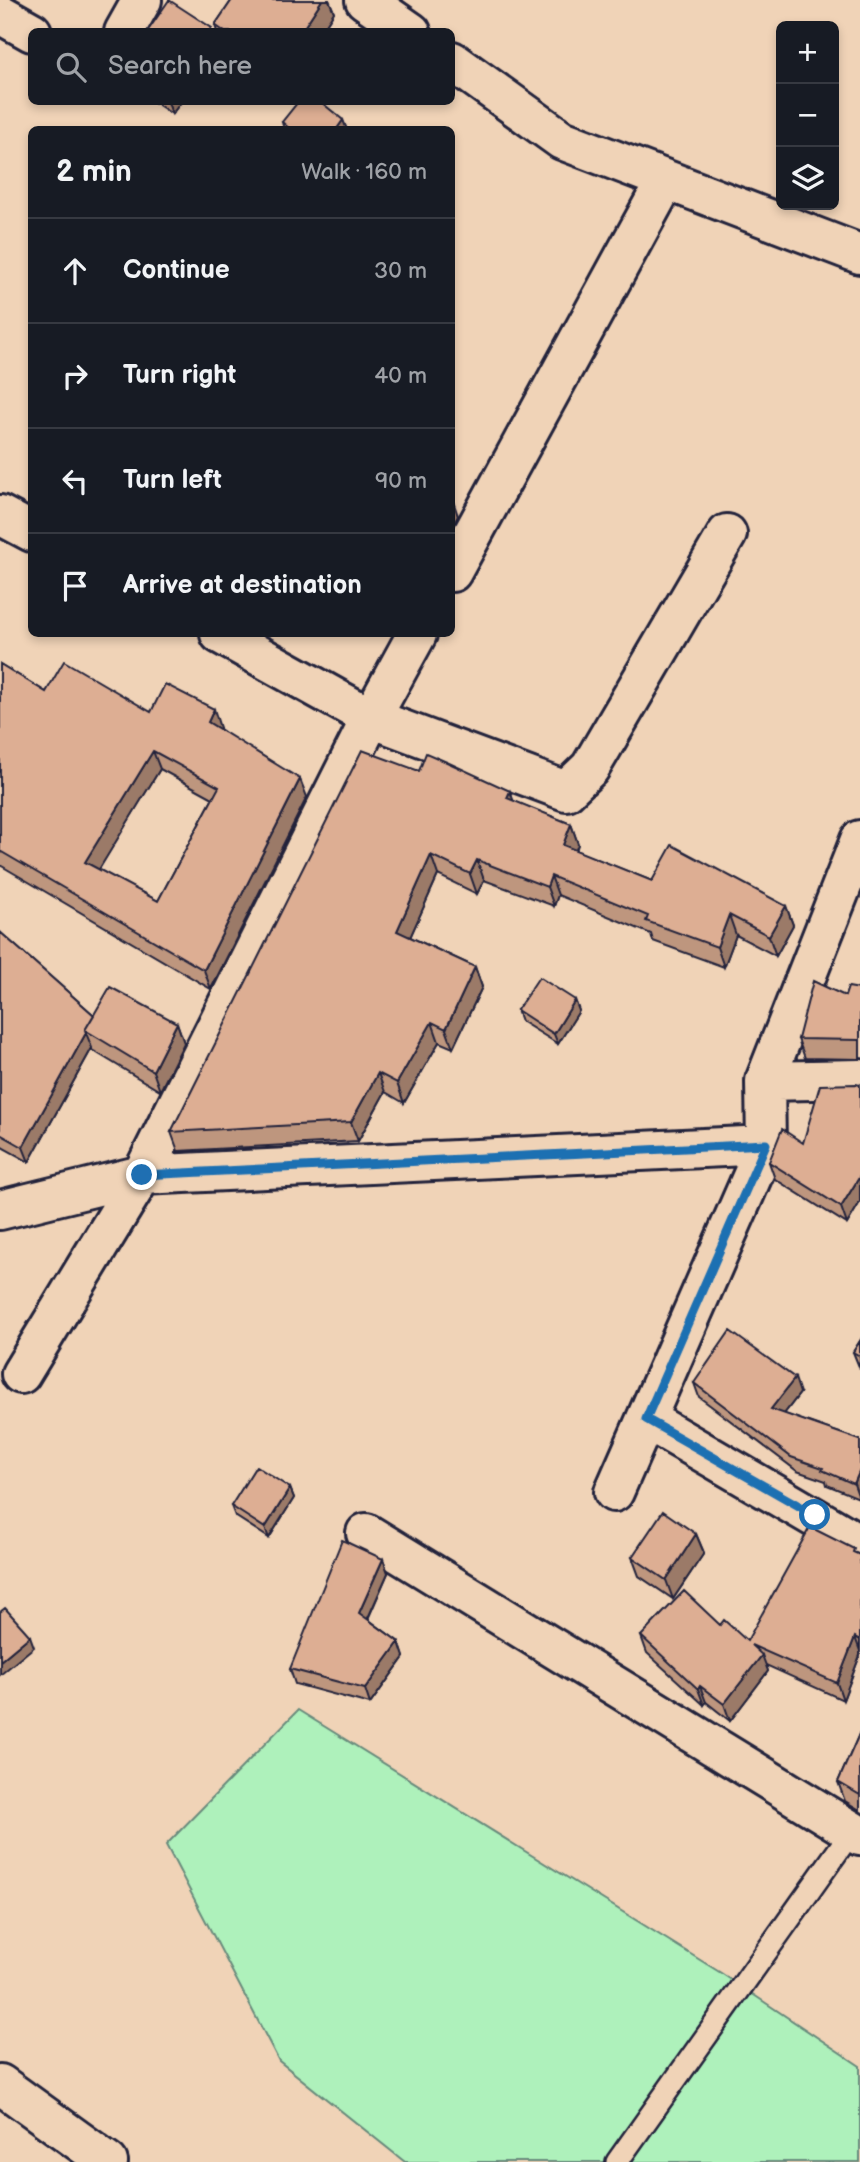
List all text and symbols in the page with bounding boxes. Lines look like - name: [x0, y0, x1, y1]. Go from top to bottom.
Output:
- map controls: [776, 21, 839, 210]
- button: +: [776, 21, 839, 84]
- search box: [28, 28, 455, 105]
- icon: search: [52, 48, 90, 86]
- text: Search here: [108, 51, 252, 82]
- button: −: [776, 84, 839, 147]
- button: layers: [776, 147, 839, 210]
- text: 2 min: [56, 154, 132, 190]
- text: Walk · 160 m: [301, 158, 427, 186]
- icon: ahead: [56, 252, 94, 290]
- text: Continue: [123, 255, 230, 286]
- text: 30 m: [374, 257, 427, 285]
- icon: right: [56, 357, 94, 395]
- text: Turn right: [123, 360, 236, 391]
- text: 40 m: [374, 362, 427, 390]
- icon: left: [56, 462, 94, 500]
- text: Turn left: [123, 465, 222, 496]
- text: 90 m: [375, 467, 427, 495]
- icon: arrive: [56, 567, 94, 605]
- text: Arrive at destination: [123, 570, 362, 601]
- route end: [126, 1159, 157, 1190]
- route start: [799, 1499, 830, 1530]

